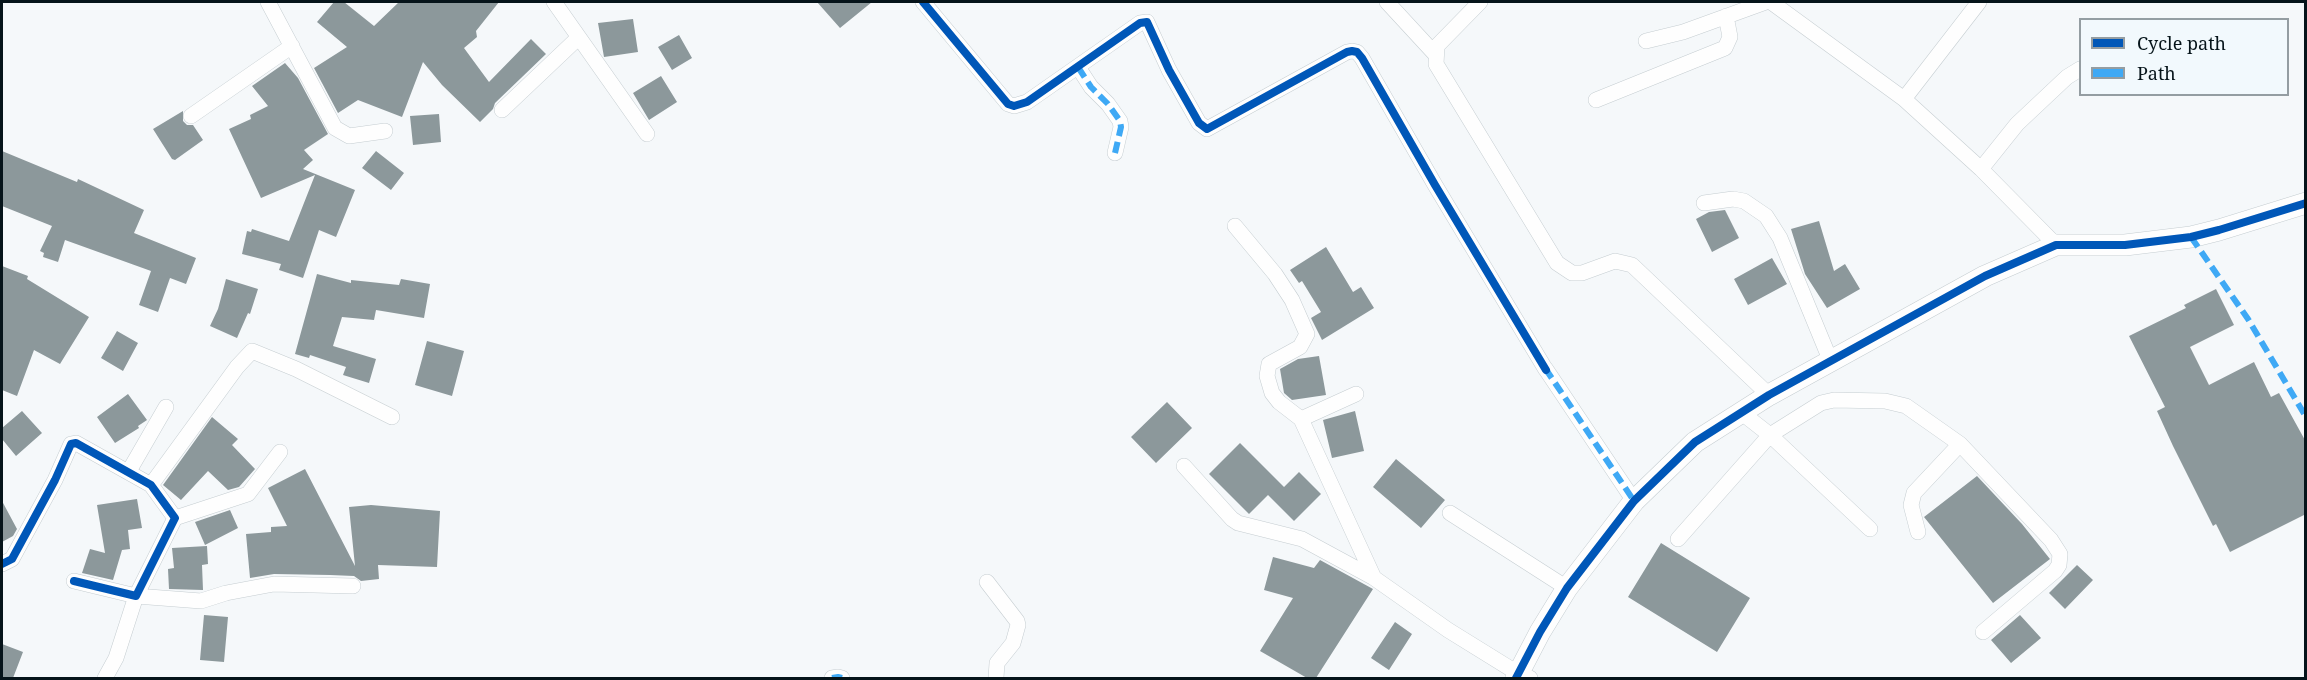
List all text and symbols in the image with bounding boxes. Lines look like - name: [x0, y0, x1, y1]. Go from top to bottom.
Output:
- legend: [2079, 18, 2289, 96]
- text: Cycle path: [2137, 31, 2226, 55]
- text: Path: [2137, 61, 2176, 85]

